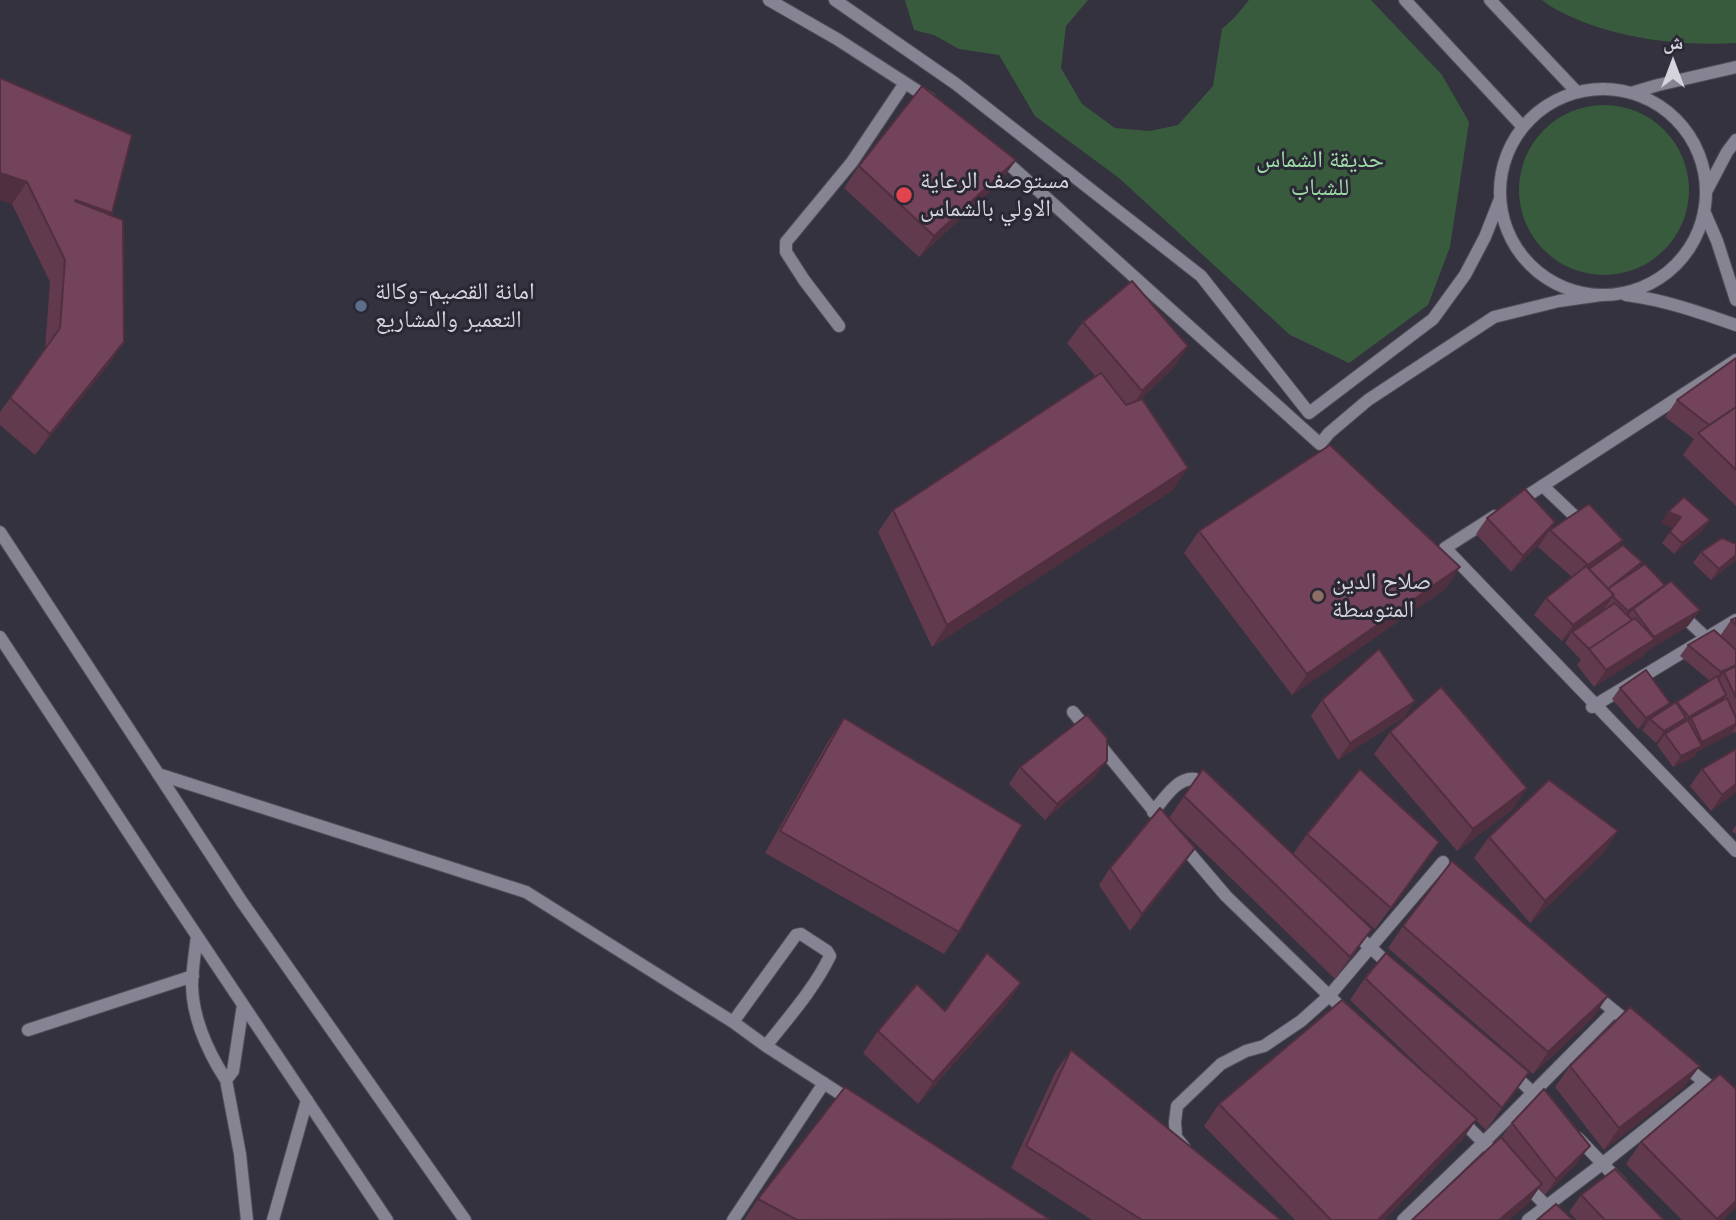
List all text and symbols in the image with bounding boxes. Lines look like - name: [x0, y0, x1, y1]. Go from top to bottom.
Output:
- north arrow: [1638, 28, 1708, 98]
- text: ش: [1663, 31, 1683, 53]
- park label: حديقة الشماس للشباب: [1256, 146, 1384, 202]
- place label: مستوصف الرعاية الاولي بالشماس: [920, 167, 1069, 223]
- marker: مستوصف الرعاية الاولي بالشماس: [894, 185, 914, 205]
- place label: امانة القصيم-وكالة التعمير والمشاريع: [375, 278, 535, 334]
- marker: امانة القصيم-وكالة التعمير والمشاريع: [353, 298, 369, 314]
- place label: صلاح الدين المتوسطة: [1332, 568, 1431, 624]
- marker: صلاح الدين المتوسطة: [1310, 588, 1326, 604]

